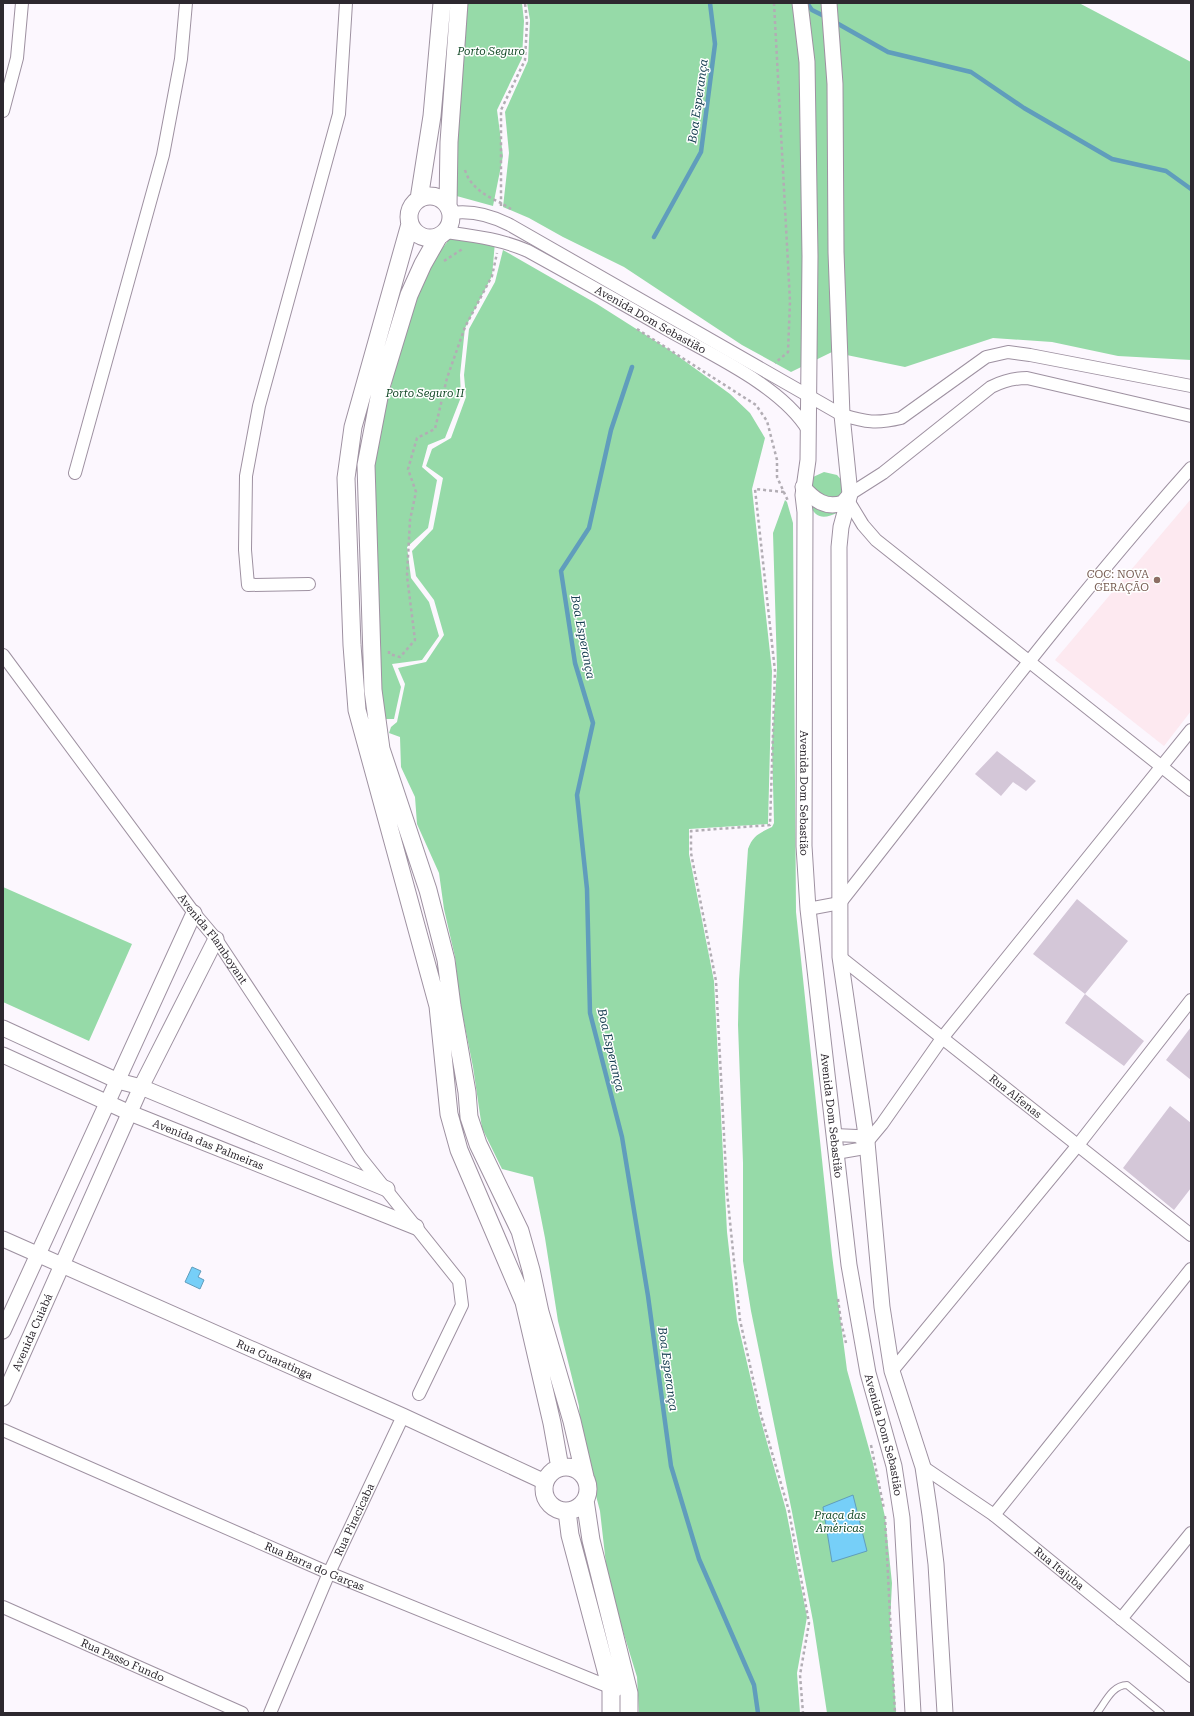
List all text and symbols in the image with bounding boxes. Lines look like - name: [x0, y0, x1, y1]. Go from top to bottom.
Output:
- park label: Porto Seguro: [456, 45, 525, 58]
- water label: Boa Esperança: [685, 58, 711, 145]
- street label: Avenida Dom Sebastião: [593, 283, 709, 356]
- park label: Porto Seguro II: [385, 387, 465, 400]
- place label: COC: NOVA GERAÇÃO: [1087, 568, 1149, 594]
- marker: COC: NOVA GERAÇÃO: [1152, 575, 1162, 585]
- water label: Boa Esperança: [568, 593, 598, 680]
- street label: Avenida Dom Sebastião: [797, 730, 811, 857]
- street label: Avenida Flamboyant: [175, 891, 250, 986]
- water label: Boa Esperança: [594, 1006, 627, 1093]
- street label: Avenida Dom Sebastião: [818, 1052, 845, 1179]
- street label: Rua Alfenas: [987, 1071, 1044, 1121]
- street label: Avenida das Palmeiras: [151, 1116, 266, 1172]
- street label: Avenida Cuiabá: [9, 1291, 55, 1373]
- water label: Boa Esperança: [655, 1325, 681, 1412]
- street label: Rua Guaratinga: [235, 1337, 315, 1382]
- street label: Avenida Dom Sebastião: [862, 1372, 905, 1497]
- street label: Rua Piracicaba: [332, 1481, 377, 1558]
- park label: Praça das Américas: [813, 1509, 866, 1535]
- street label: Rua Barra do Garças: [263, 1539, 366, 1593]
- street label: Rua Itajuba: [1032, 1544, 1087, 1592]
- street label: Rua Passo Fundo: [79, 1636, 167, 1684]

